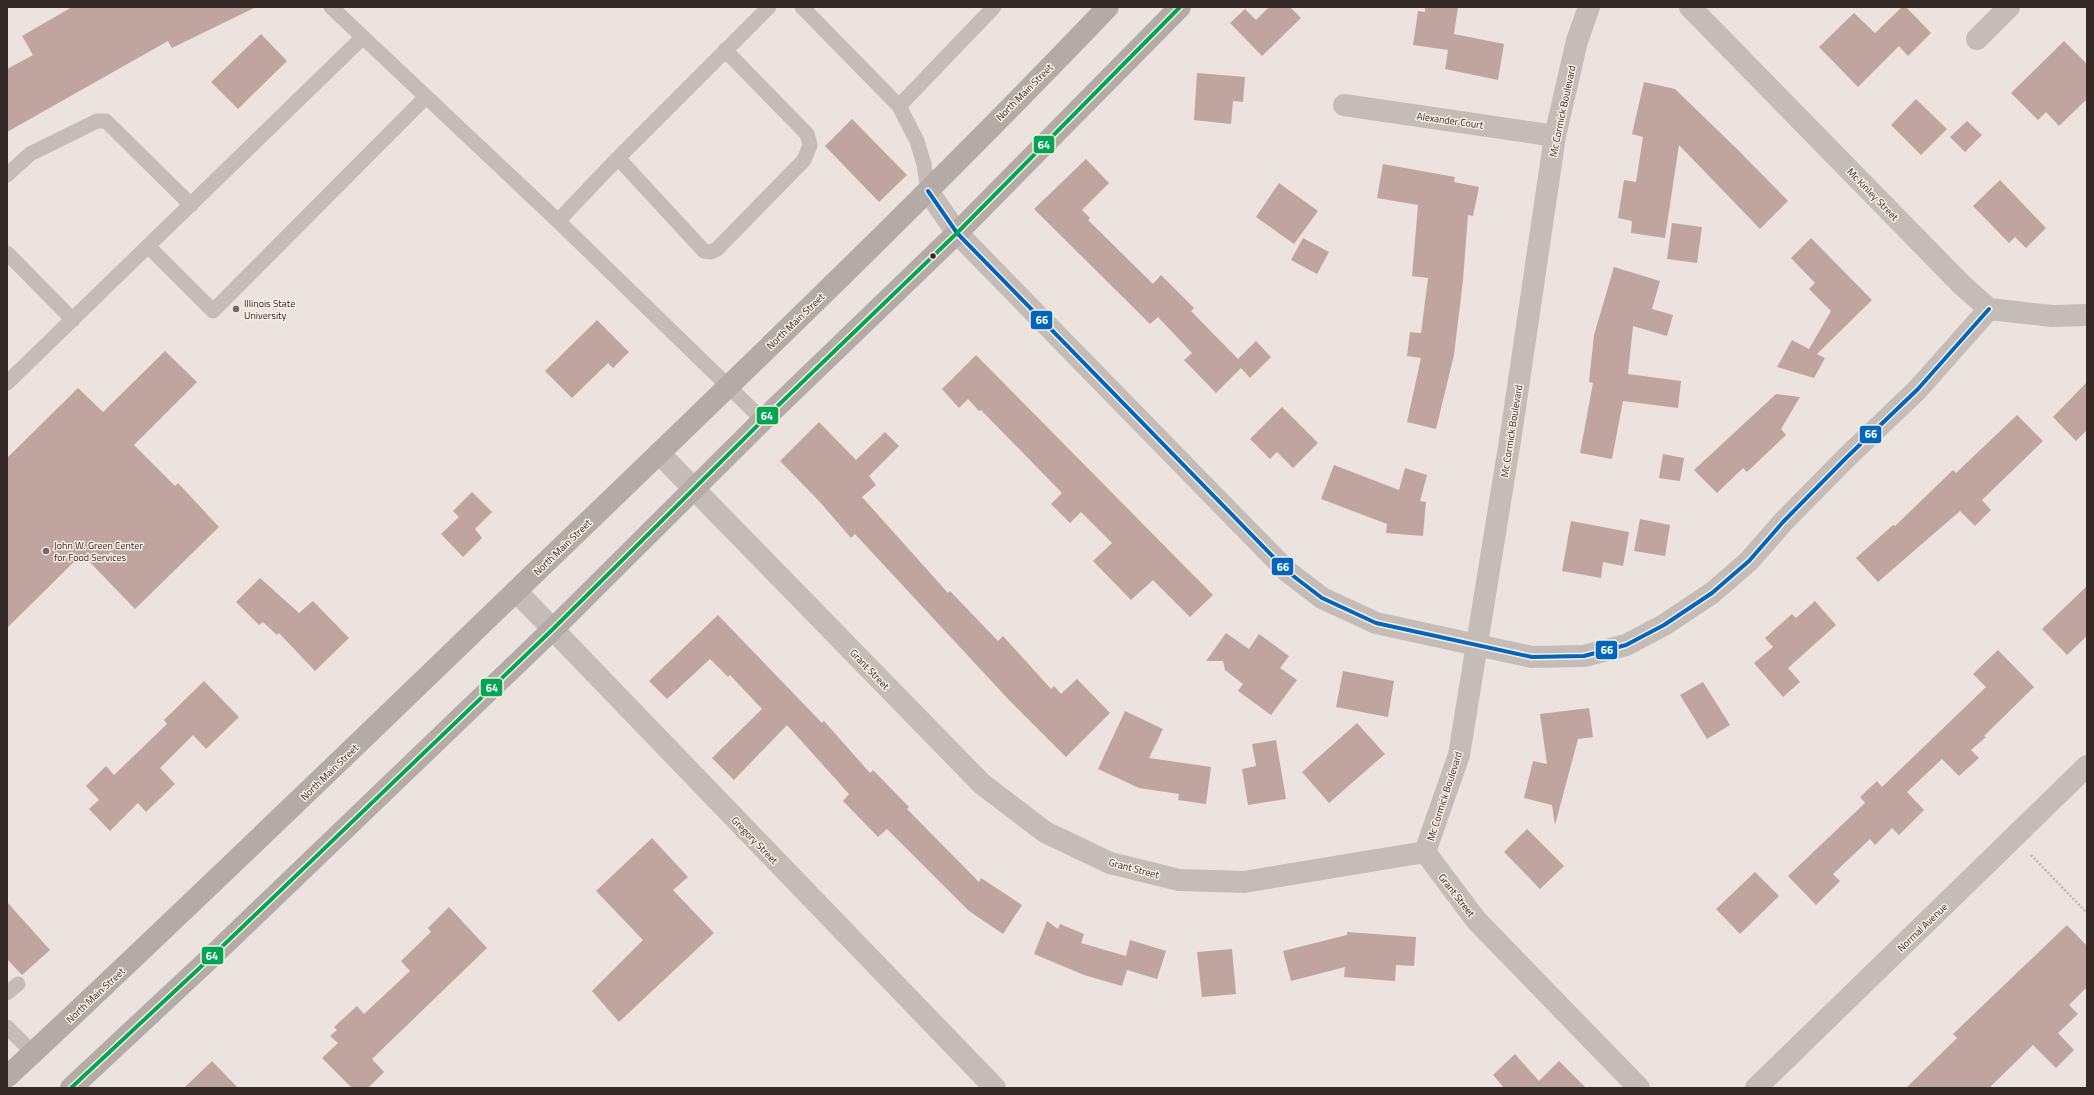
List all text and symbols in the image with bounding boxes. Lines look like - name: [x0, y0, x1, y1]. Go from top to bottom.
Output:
- street label: North Main Street: [992, 60, 1057, 124]
- street label: Mc Cormick Boulevard: [1545, 64, 1580, 158]
- street label: Alexander Court: [1416, 108, 1485, 133]
- line badge: 64: [1033, 135, 1055, 154]
- text: 64: [1038, 137, 1050, 153]
- street label: Mc Kinley Street: [1844, 165, 1902, 224]
- unlabelled marker: [928, 251, 938, 261]
- street label: North Main Street: [763, 289, 828, 353]
- place label: Illinois State University: [244, 296, 295, 323]
- marker: Illinois State University: [231, 304, 241, 314]
- line badge: 66: [1030, 310, 1053, 330]
- text: 66: [1036, 312, 1048, 328]
- street label: Mc Cormick Boulevard: [1497, 384, 1526, 478]
- line badge: 64: [756, 406, 779, 425]
- text: 64: [761, 408, 773, 424]
- line badge: 66: [1859, 425, 1882, 444]
- text: 66: [1865, 426, 1877, 442]
- street label: North Main Street: [530, 515, 595, 579]
- place label: John W. Green Center for Food Services: [54, 538, 143, 565]
- marker: John W. Green Center for Food Services: [41, 546, 51, 556]
- line badge: 66: [1271, 557, 1294, 576]
- text: 66: [1277, 559, 1289, 575]
- line badge: 66: [1595, 640, 1618, 660]
- text: 66: [1601, 642, 1613, 658]
- street label: Grant Street: [846, 646, 893, 693]
- line badge: 64: [480, 678, 503, 697]
- text: 64: [486, 680, 498, 696]
- street label: North Main Street: [297, 740, 362, 804]
- street label: Mc Cormick Boulevard: [1423, 749, 1466, 843]
- street label: Gregory Street: [728, 813, 782, 868]
- street label: Grant Street: [1107, 855, 1161, 883]
- street label: Grant Street: [1435, 870, 1479, 921]
- street label: Normal Avenue: [1894, 900, 1951, 955]
- line badge: 64: [201, 946, 224, 965]
- text: 64: [206, 948, 218, 964]
- street label: North Main Street: [63, 964, 128, 1027]

